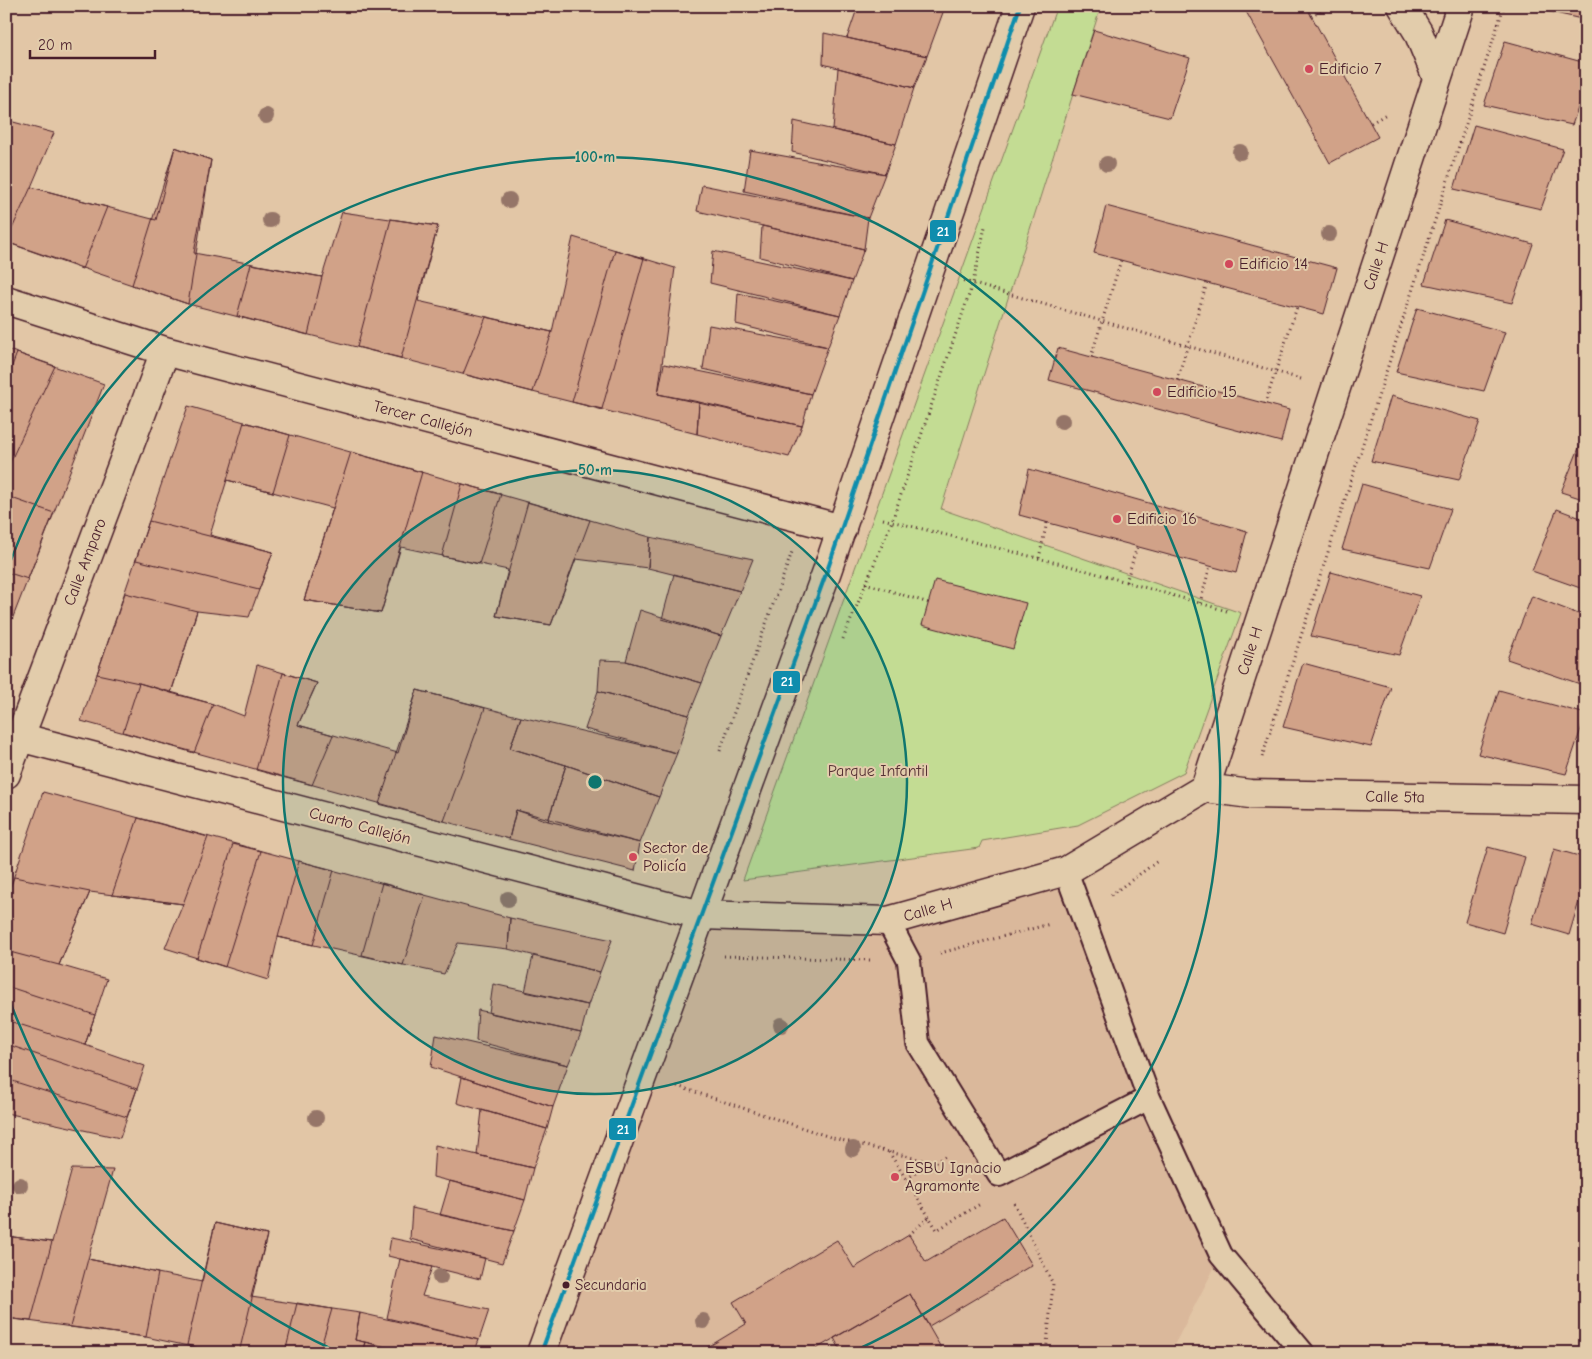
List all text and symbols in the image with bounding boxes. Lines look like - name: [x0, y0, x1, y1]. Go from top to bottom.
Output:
- scale bar: [30, 28, 155, 60]
- text: 20 m: [38, 36, 72, 54]
- place label: Edificio 7: [1319, 60, 1382, 78]
- marker: Edificio 7: [1303, 63, 1315, 75]
- text: 100 m: [575, 148, 615, 166]
- line badge: 21: [929, 219, 957, 243]
- text: 21: [937, 223, 949, 240]
- street label: Calle H: [1360, 239, 1392, 293]
- place label: Edificio 14: [1239, 255, 1308, 273]
- marker: Edificio 14: [1223, 258, 1235, 270]
- place label: Edificio 15: [1167, 383, 1237, 401]
- marker: Edificio 15: [1151, 386, 1163, 398]
- street label: Tercer Callejón: [371, 397, 475, 441]
- text: 50 m: [578, 461, 612, 479]
- place label: Edificio 16: [1127, 510, 1197, 528]
- marker: Edificio 16: [1111, 513, 1123, 525]
- street label: Calle Amparo: [60, 516, 110, 608]
- street label: Calle H: [1234, 624, 1266, 678]
- line badge: 21: [772, 670, 801, 694]
- text: 21: [781, 673, 793, 690]
- park label: Parque Infantil: [828, 762, 928, 780]
- centre of rings: [586, 773, 604, 791]
- street label: Calle 5ta: [1365, 787, 1425, 807]
- street label: Cuarto Callejón: [307, 804, 413, 848]
- place label: Sector de Policía: [643, 839, 708, 875]
- marker: Sector de Policía: [627, 851, 639, 863]
- street label: Calle H: [901, 894, 955, 926]
- line badge: 21: [608, 1117, 637, 1141]
- text: 21: [617, 1121, 629, 1138]
- place label: ESBU Ignacio Agramonte: [905, 1159, 1001, 1195]
- marker: ESBU Ignacio Agramonte: [889, 1171, 901, 1183]
- place label: Secundaria: [575, 1276, 647, 1294]
- marker: Secundaria: [561, 1280, 571, 1290]

